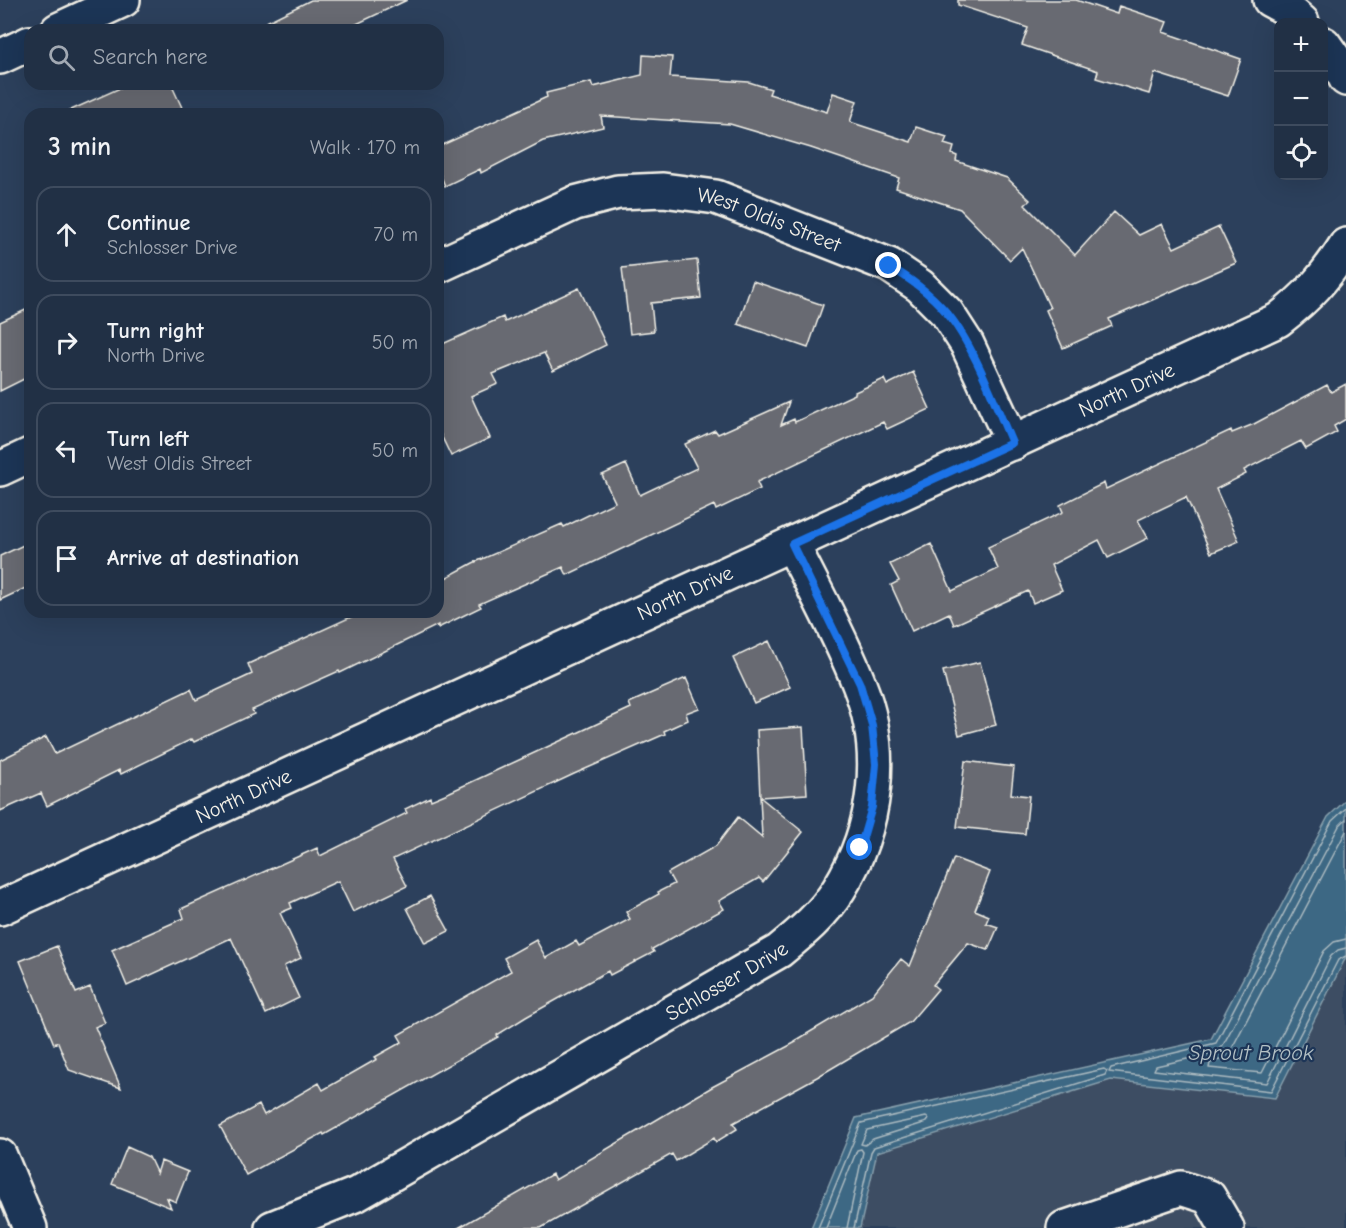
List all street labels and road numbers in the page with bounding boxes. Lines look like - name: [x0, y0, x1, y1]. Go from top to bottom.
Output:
- street label: West Oldis Street: [696, 183, 845, 257]
- street label: North Drive: [1075, 357, 1178, 422]
- street label: North Drive: [633, 560, 737, 625]
- street label: North Drive: [192, 764, 295, 828]
- street label: Schlosser Drive: [661, 937, 793, 1026]

